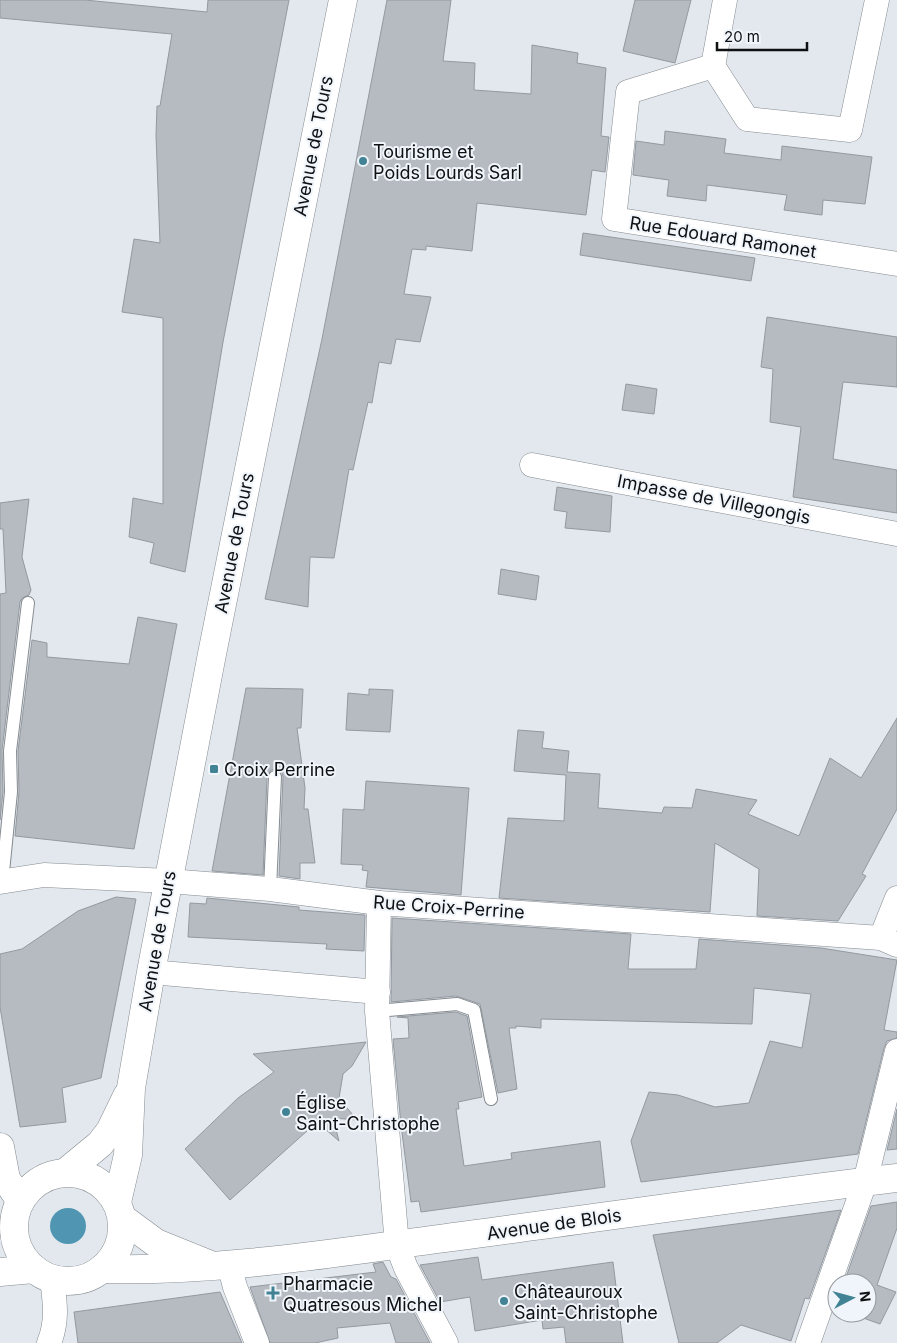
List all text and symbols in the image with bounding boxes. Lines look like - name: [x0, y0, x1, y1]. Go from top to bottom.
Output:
- scale bar: [717, 20, 807, 52]
- text: 20 m: [724, 27, 760, 46]
- street label: Avenue de Tours: [289, 74, 337, 218]
- place label: Tourisme et Poids Lourds Sarl: [373, 141, 522, 183]
- marker: Tourisme et Poids Lourds Sarl: [357, 155, 369, 167]
- street label: Rue Edouard Ramonet: [628, 212, 818, 262]
- street label: Impasse de Villegongis: [616, 470, 812, 528]
- street label: Avenue de Tours: [210, 471, 258, 615]
- place label: Croix Perrine: [224, 759, 335, 780]
- marker: Croix Perrine: [208, 763, 220, 775]
- street label: Avenue de Tours: [134, 869, 180, 1013]
- street label: Rue Croix-Perrine: [373, 891, 525, 923]
- place label: Église Saint-Christophe: [296, 1091, 440, 1134]
- marker: Église Saint-Christophe: [280, 1106, 292, 1118]
- street label: Avenue de Blois: [485, 1204, 623, 1244]
- place label: Pharmacie Quatresous Michel: [283, 1273, 442, 1315]
- north arrow: [827, 1273, 877, 1323]
- place label: Châteauroux Saint-Christophe: [514, 1281, 658, 1323]
- marker: Pharmacie Quatresous Michel: [267, 1287, 279, 1299]
- text: N: [856, 1290, 874, 1303]
- marker: Châteauroux Saint-Christophe: [498, 1295, 510, 1307]

